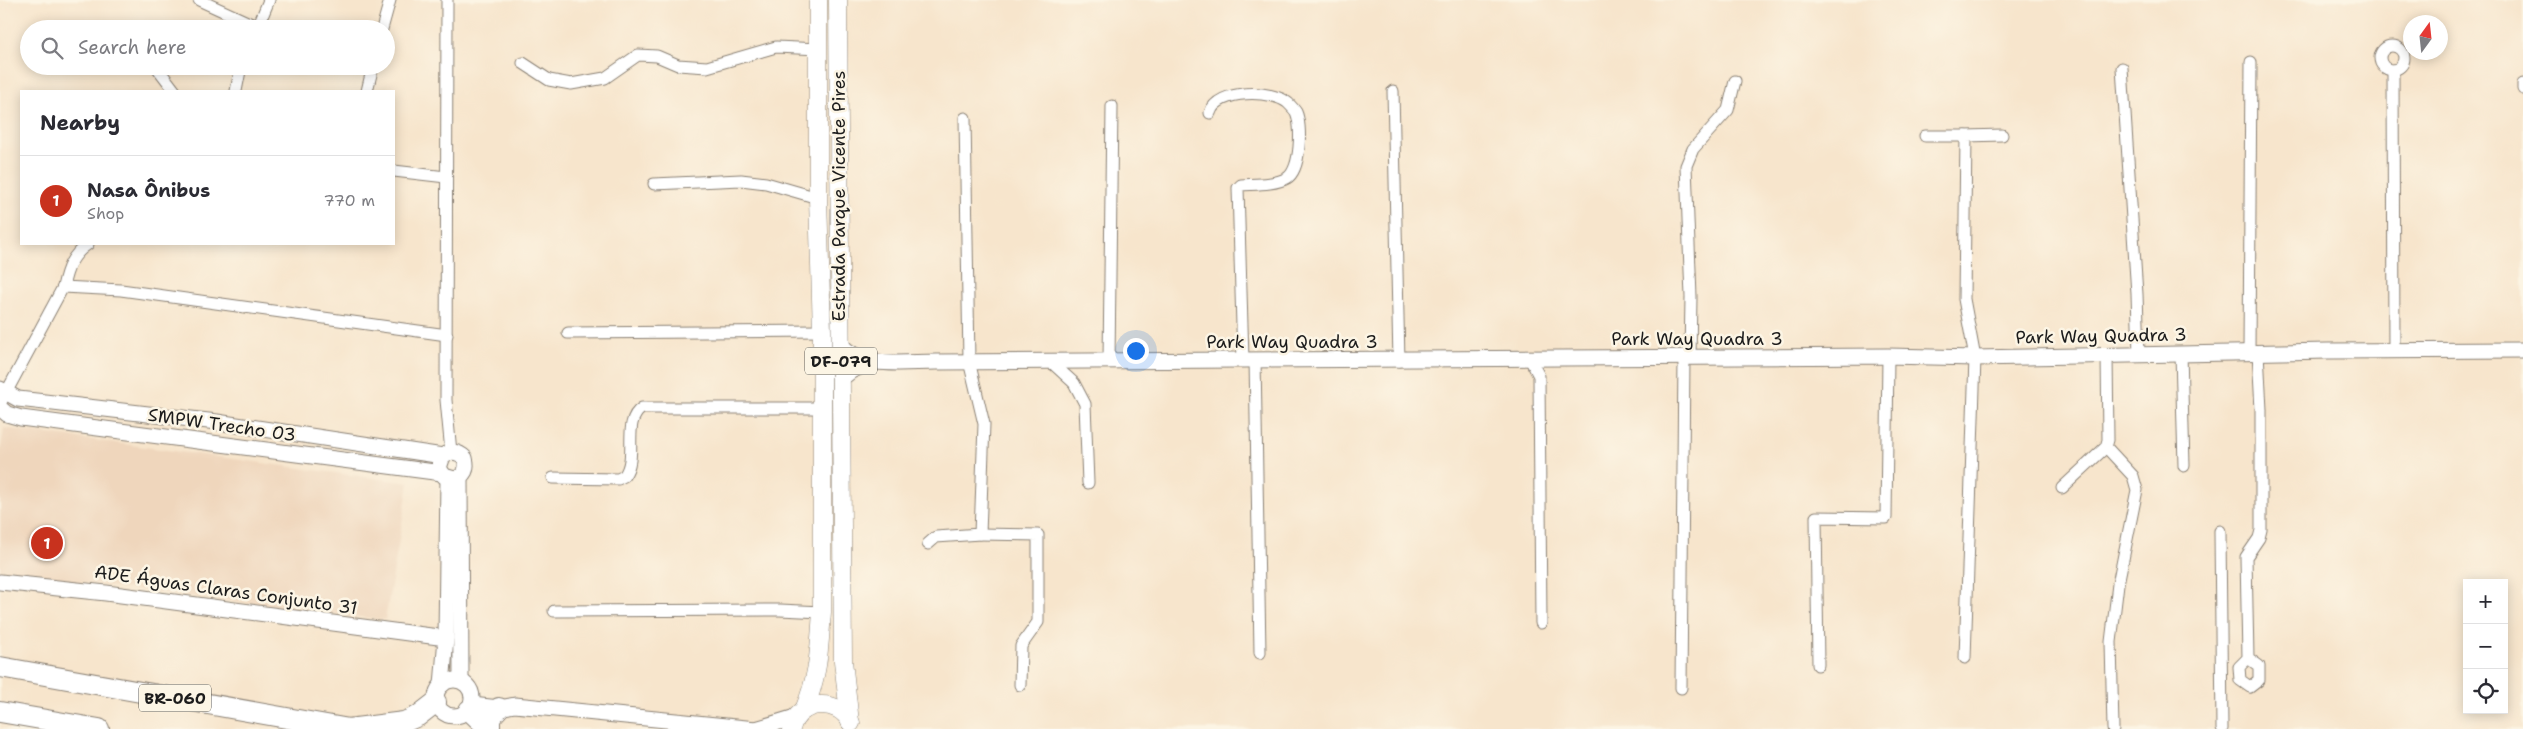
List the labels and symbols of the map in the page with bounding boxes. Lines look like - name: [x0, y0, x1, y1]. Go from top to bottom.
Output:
- north arrow: [2403, 15, 2448, 60]
- street label: Estrada Parque Vicente Pires: [827, 70, 851, 322]
- street label: Park Way Quadra 3: [2015, 323, 2187, 349]
- street label: Park Way Quadra 3: [1611, 327, 1783, 351]
- street label: Park Way Quadra 3: [1206, 330, 1378, 354]
- your location: [1123, 338, 1149, 364]
- road number: DF-079: [805, 348, 877, 374]
- street label: SMPW Trecho 03: [147, 403, 297, 447]
- pin: 1: [31, 524, 63, 562]
- street label: ADE Águas Claras Conjunto 31: [93, 560, 359, 620]
- road number: BR-060: [139, 684, 211, 711]

